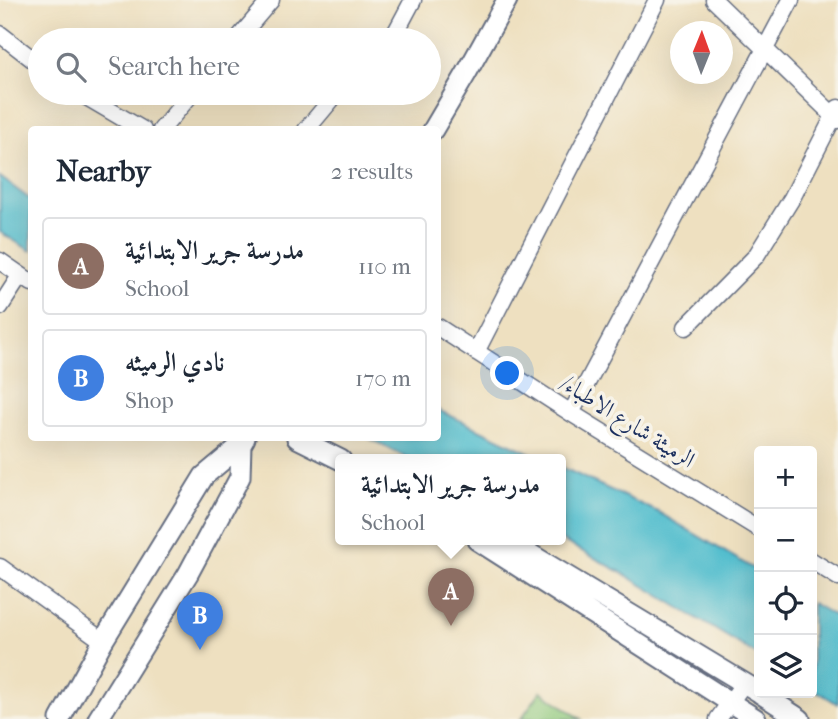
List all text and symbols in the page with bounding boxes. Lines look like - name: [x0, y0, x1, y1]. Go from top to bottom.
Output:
- north arrow: [670, 21, 733, 84]
- search box: [28, 28, 441, 105]
- icon: search: [52, 48, 90, 86]
- text: Search here: [108, 51, 240, 82]
- text: Nearby: [56, 154, 151, 189]
- text: 2 results: [331, 158, 413, 185]
- text: مدرسة جرير الابتدائية: [125, 235, 304, 266]
- text: A: [74, 253, 88, 280]
- text: 110 m: [358, 253, 411, 280]
- text: School: [125, 275, 189, 302]
- text: نادي الرميثه: [125, 347, 225, 378]
- your location: [490, 356, 524, 390]
- text: B: [74, 365, 88, 392]
- text: 170 m: [355, 365, 411, 392]
- street label: /الرميثة شارع الاطباء: [552, 369, 700, 479]
- text: Shop: [125, 387, 174, 414]
- map controls: [754, 446, 817, 698]
- button: +: [754, 446, 817, 509]
- popup: [335, 454, 566, 545]
- text: مدرسة جرير الابتدائية: [361, 469, 540, 500]
- text: School: [361, 509, 425, 536]
- button: −: [754, 509, 817, 572]
- pin: A: [428, 568, 474, 626]
- button: locate: [754, 572, 817, 635]
- pin: B: [177, 592, 223, 650]
- button: layers: [754, 635, 817, 698]

